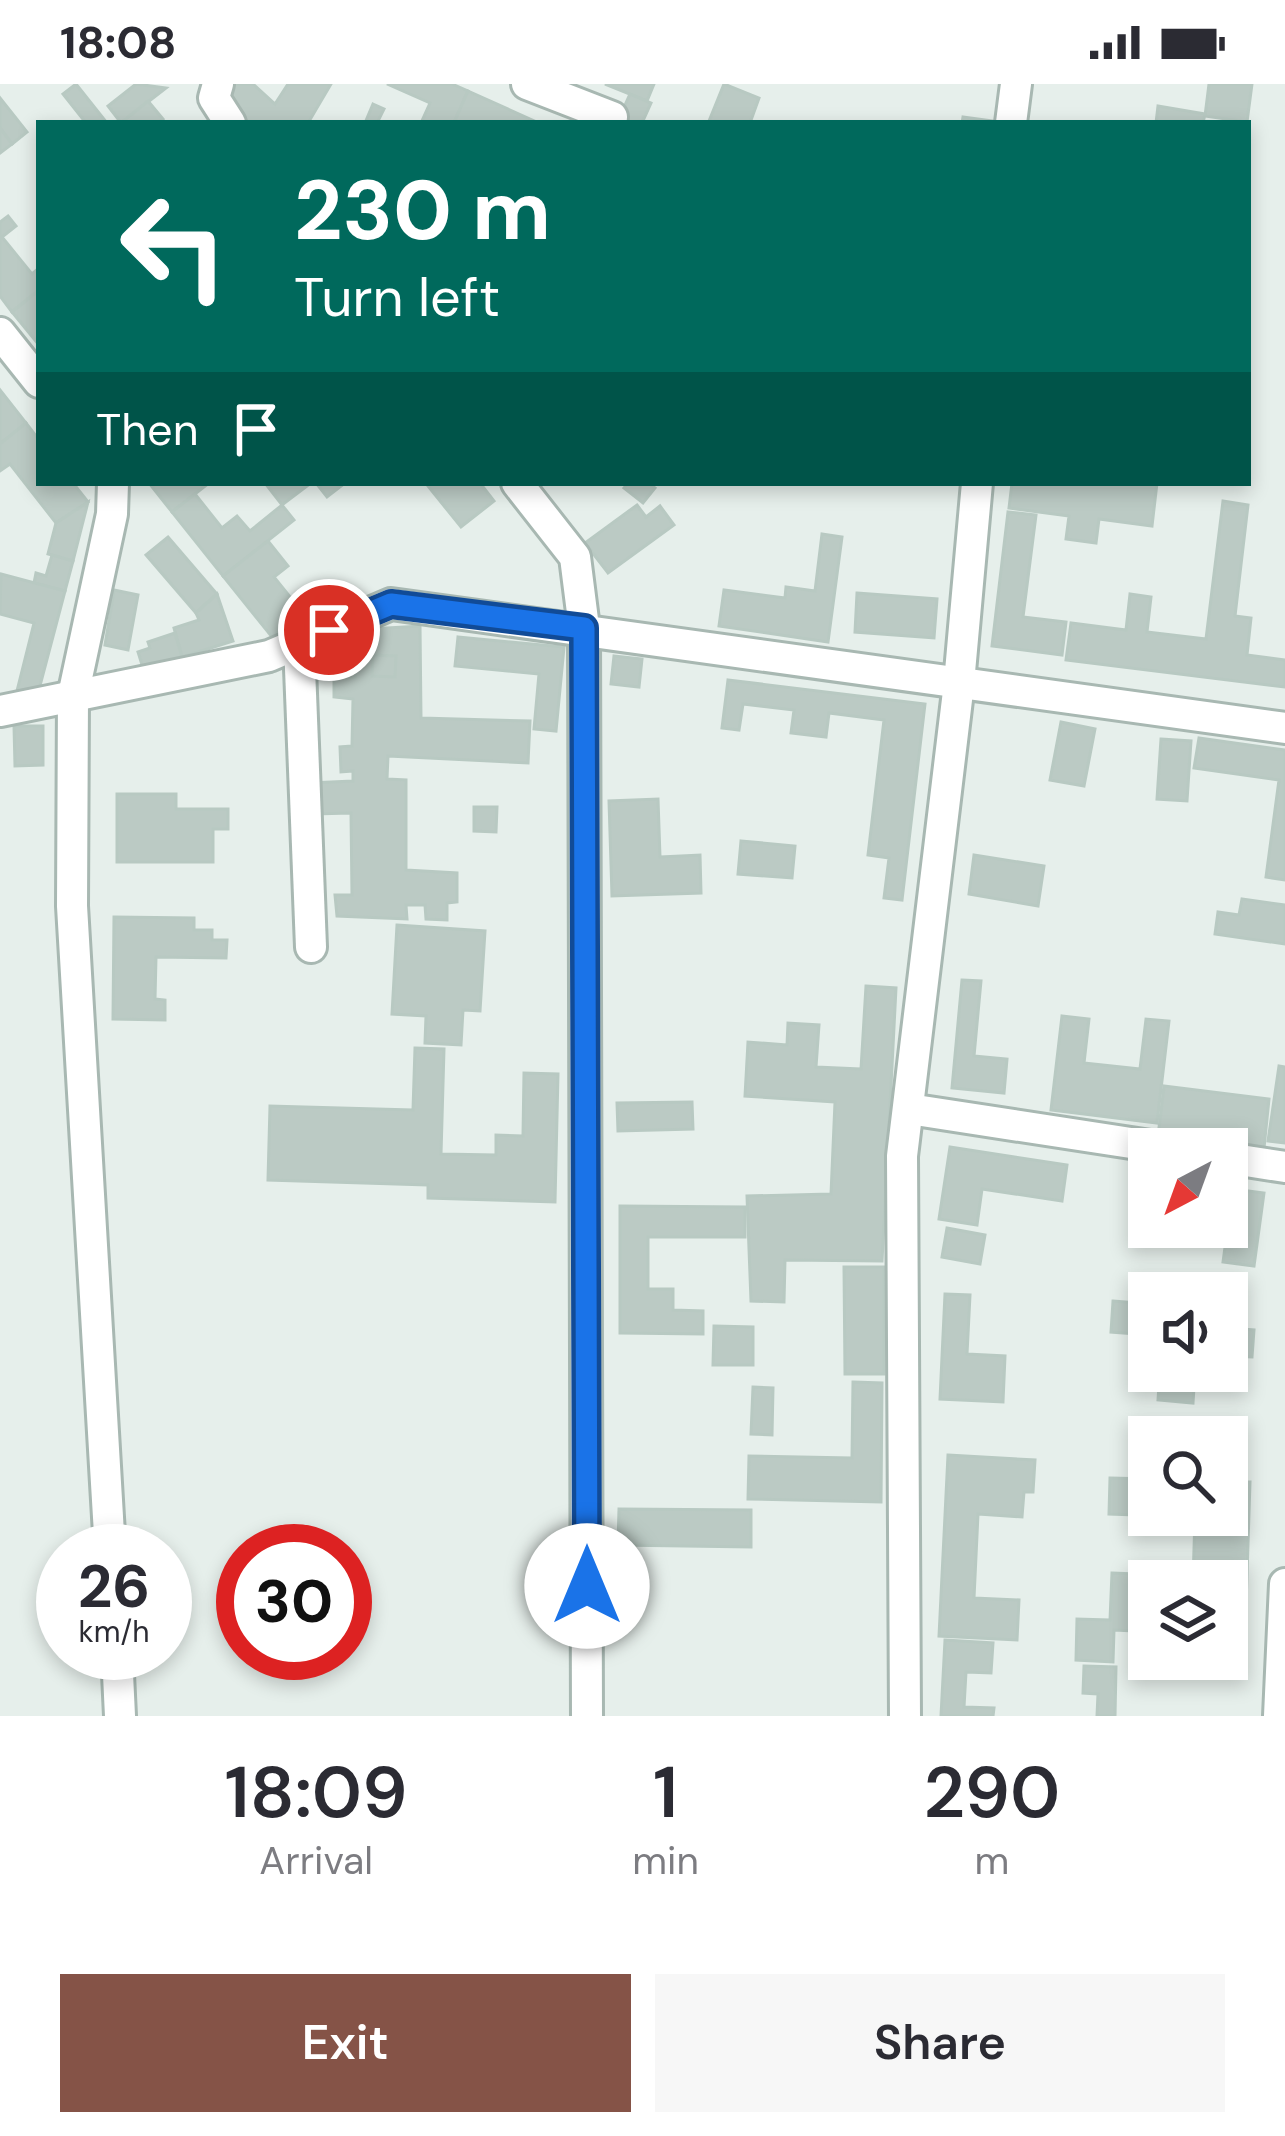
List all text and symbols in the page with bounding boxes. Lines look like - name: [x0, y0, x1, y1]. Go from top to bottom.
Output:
- text: 18:08: [60, 13, 176, 72]
- text: 230 m: [294, 156, 551, 265]
- icon: left: [96, 168, 252, 324]
- text: Turn left: [294, 262, 500, 333]
- icon: arrive: [223, 396, 289, 462]
- text: Then: [96, 400, 199, 459]
- pin: [278, 579, 380, 681]
- icon: arrive: [296, 597, 362, 663]
- north arrow: [1128, 1128, 1248, 1248]
- map controls: [1128, 1128, 1248, 1680]
- button: sound: [1128, 1272, 1248, 1392]
- button: search: [1128, 1416, 1248, 1536]
- position arrow: [524, 1523, 650, 1649]
- speed limit sign: 30: [216, 1524, 372, 1680]
- text: 26: [78, 1547, 150, 1626]
- button: layers: [1128, 1560, 1248, 1680]
- text: km/h: [79, 1612, 149, 1651]
- text: 18:09: [225, 1746, 408, 1839]
- text: 1: [653, 1746, 678, 1839]
- text: 290: [923, 1746, 1060, 1839]
- text: Arrival: [259, 1835, 373, 1886]
- text: min: [632, 1835, 699, 1886]
- text: m: [975, 1835, 1009, 1886]
- button: Exit: [60, 1974, 631, 2112]
- button: Share: [655, 1974, 1225, 2112]

